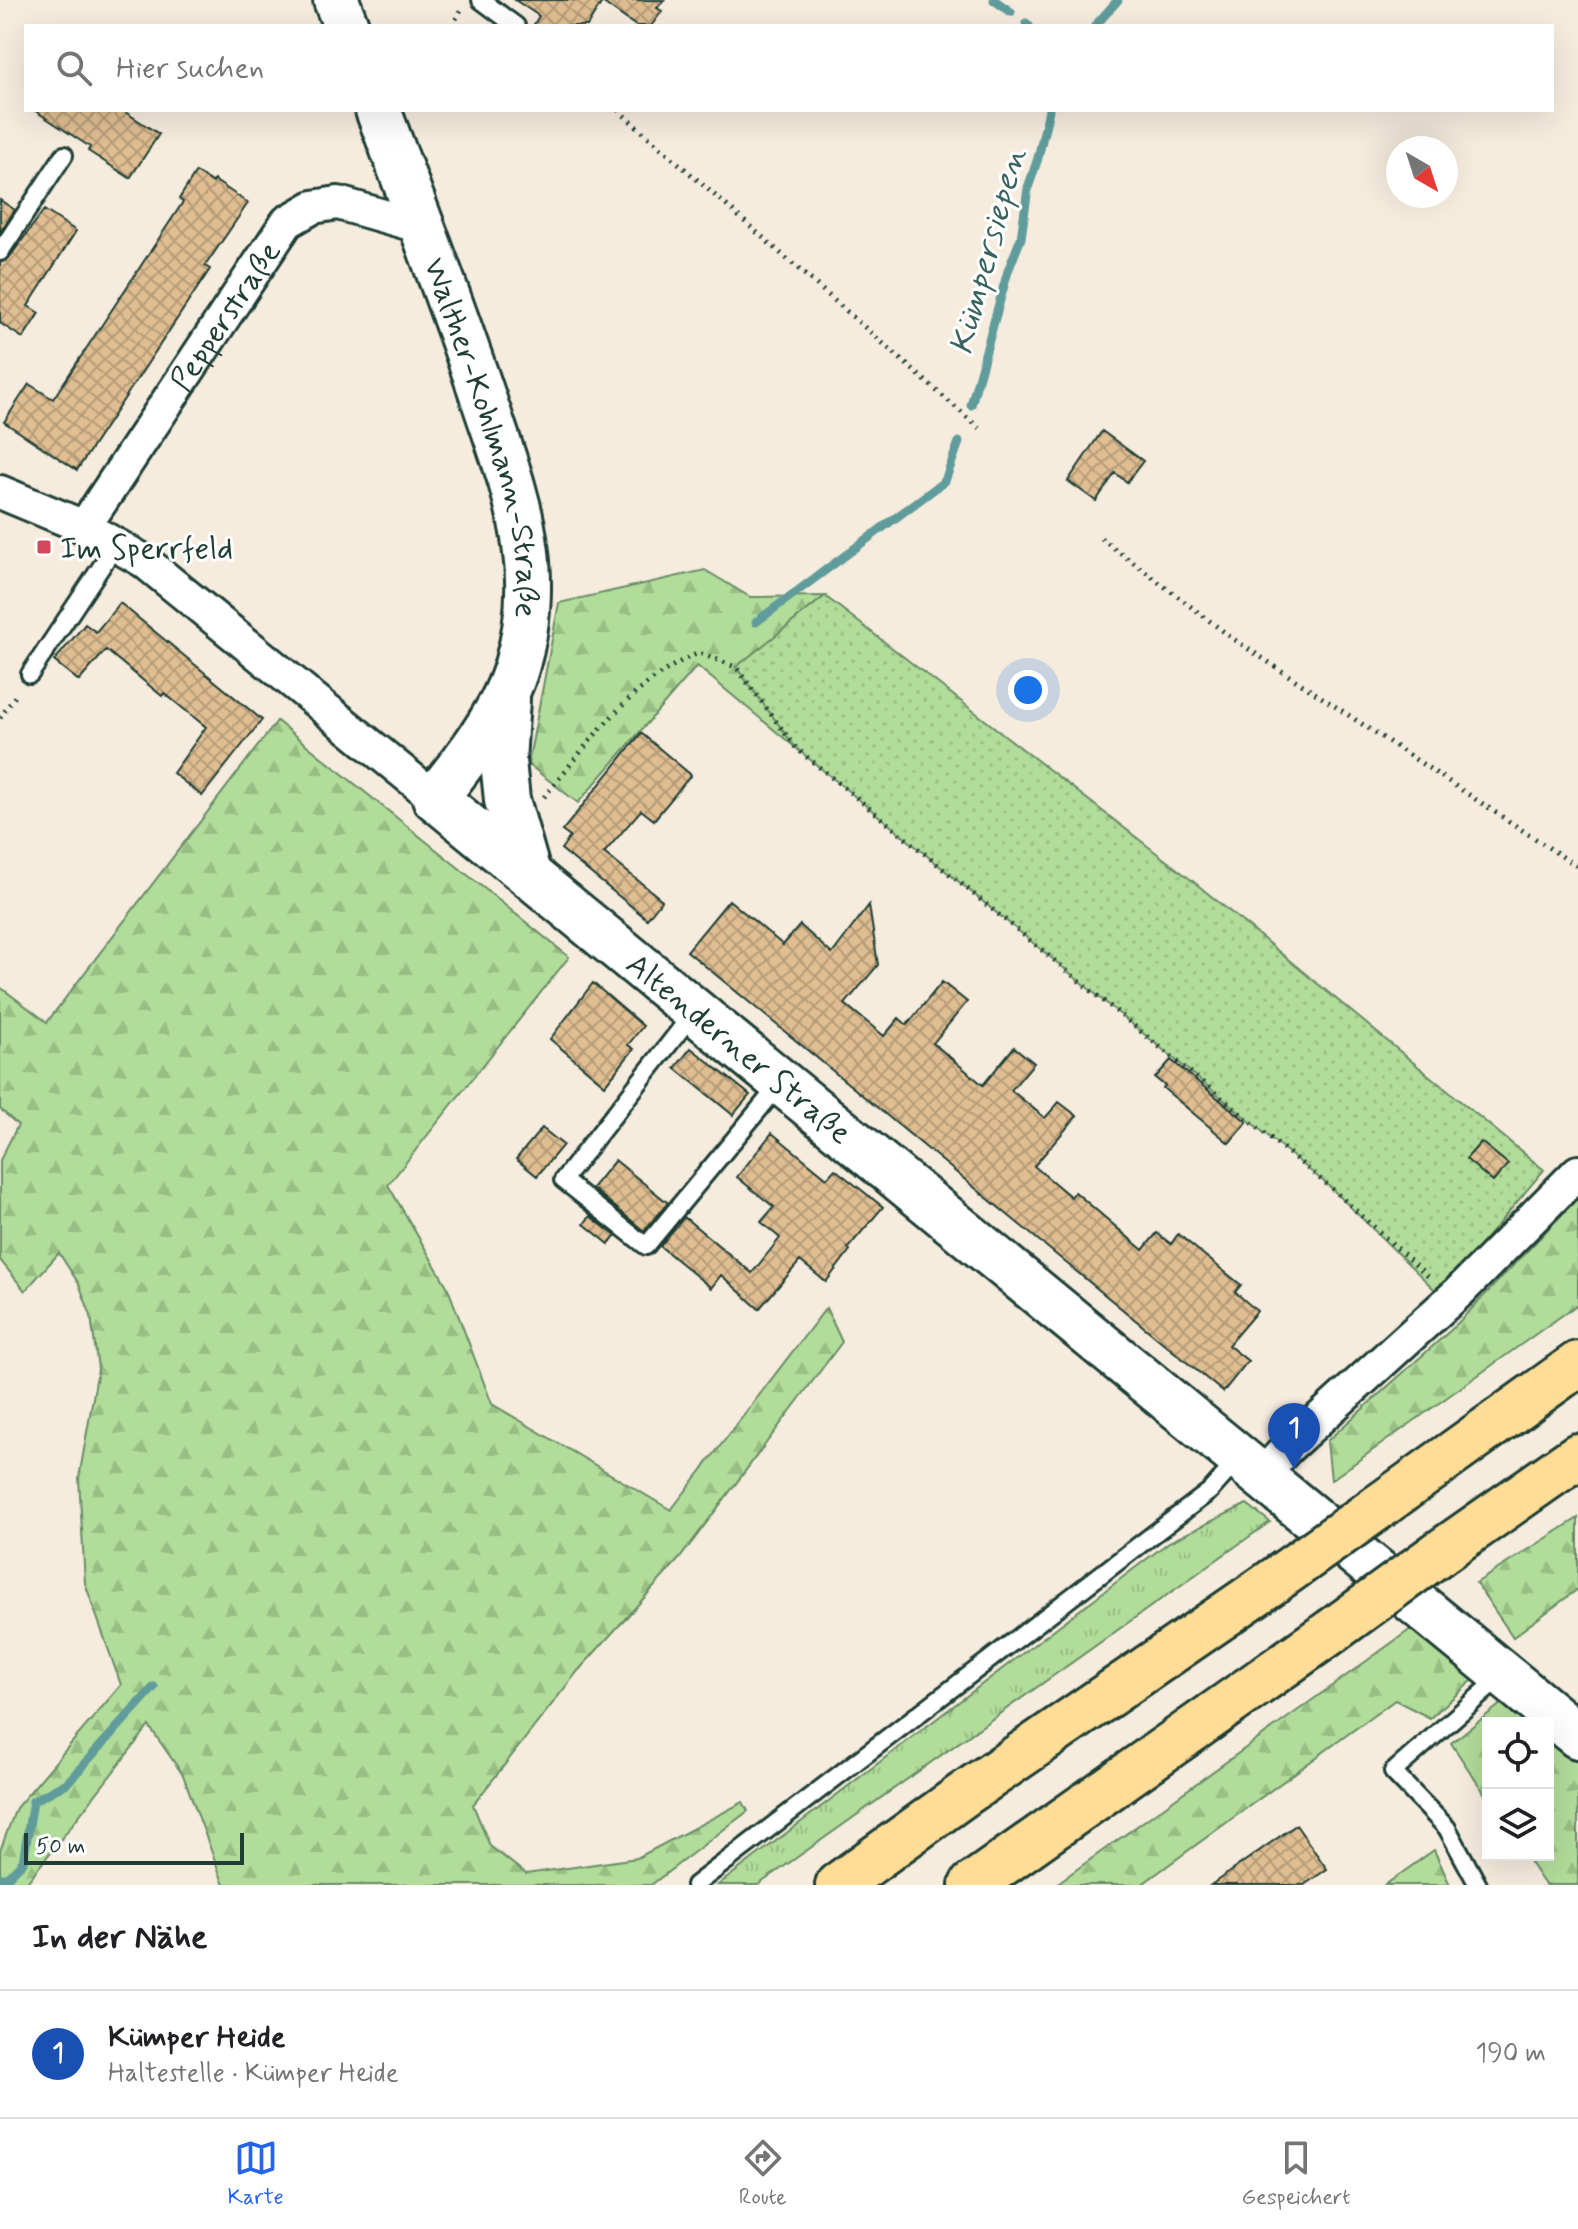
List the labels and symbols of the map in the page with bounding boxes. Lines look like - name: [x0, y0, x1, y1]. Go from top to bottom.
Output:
- north arrow: [1386, 136, 1458, 208]
- water label: Kümpersiepen: [939, 143, 1038, 360]
- street label: Pepperstraße: [161, 233, 292, 400]
- street label: Walther-Kohlmann-Straße: [412, 252, 547, 620]
- place label: Im Sperrfeld: [60, 528, 233, 570]
- marker: Im Sperrfeld: [35, 538, 53, 556]
- your location: [1008, 670, 1048, 710]
- street label: Altenderner Straße: [617, 944, 860, 1154]
- pin: 1: [1268, 1403, 1320, 1469]
- scale bar: [24, 1829, 244, 1865]

